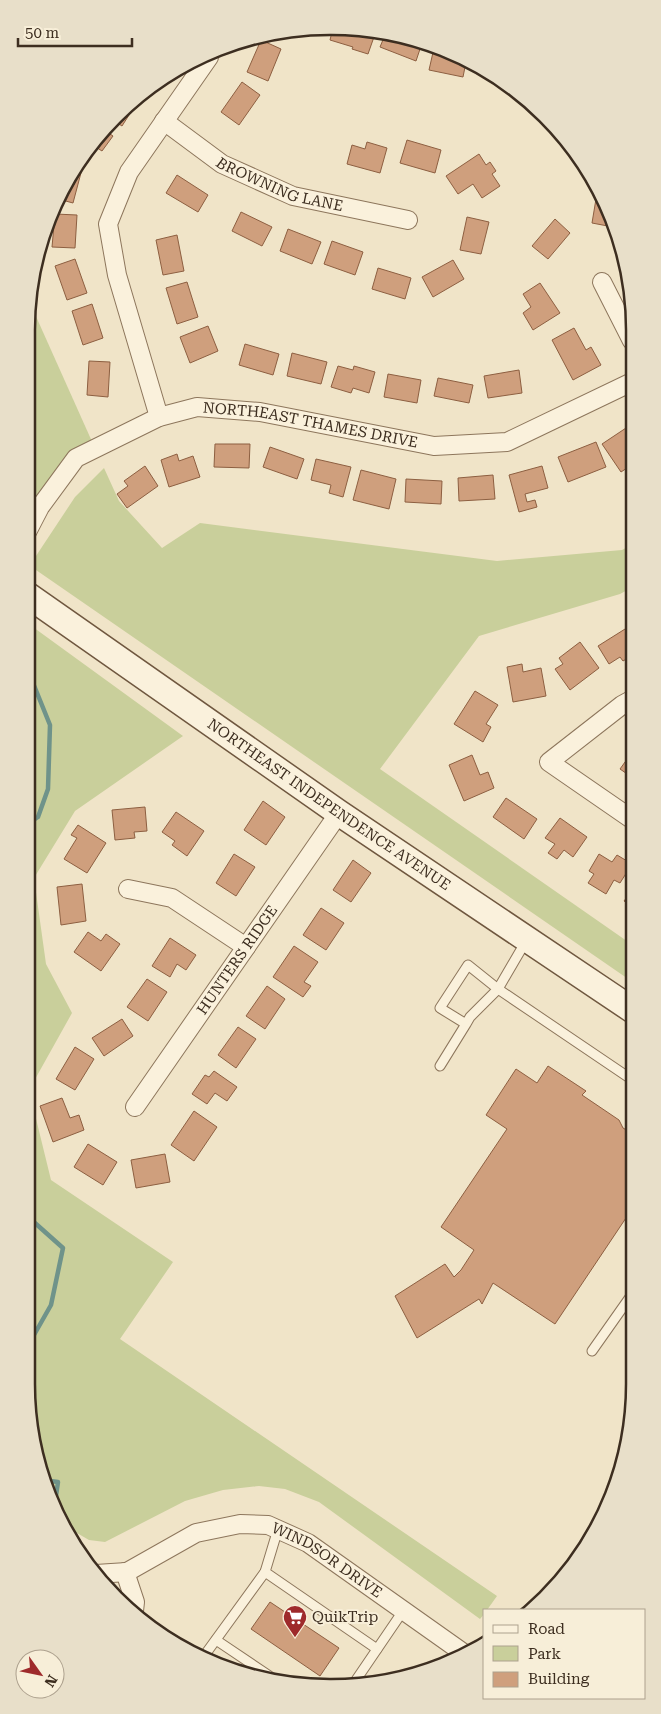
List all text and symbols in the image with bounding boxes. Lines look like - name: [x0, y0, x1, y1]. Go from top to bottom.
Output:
- scale bar: [18, 15, 131, 47]
- text: 50 m: [25, 24, 60, 42]
- street label: BROWNING LANE: [212, 154, 345, 215]
- street label: NORTHEAST THAMES DRIVE: [202, 398, 419, 452]
- street label: NORTHEAST INDEPENDENCE AVENUE: [204, 715, 454, 894]
- street label: HUNTERS RIDGE: [193, 902, 281, 1018]
- street label: WINDSOR DRIVE: [269, 1519, 386, 1602]
- supermarket icon: QuikTrip: [282, 1604, 308, 1638]
- place label: QuikTrip: [312, 1608, 378, 1626]
- legend: [483, 1609, 646, 1699]
- text: Road: [528, 1620, 565, 1638]
- text: Park: [528, 1645, 562, 1663]
- north arrow: [15, 1649, 65, 1699]
- text: Building: [528, 1670, 590, 1688]
- text: N: [41, 1672, 61, 1690]

